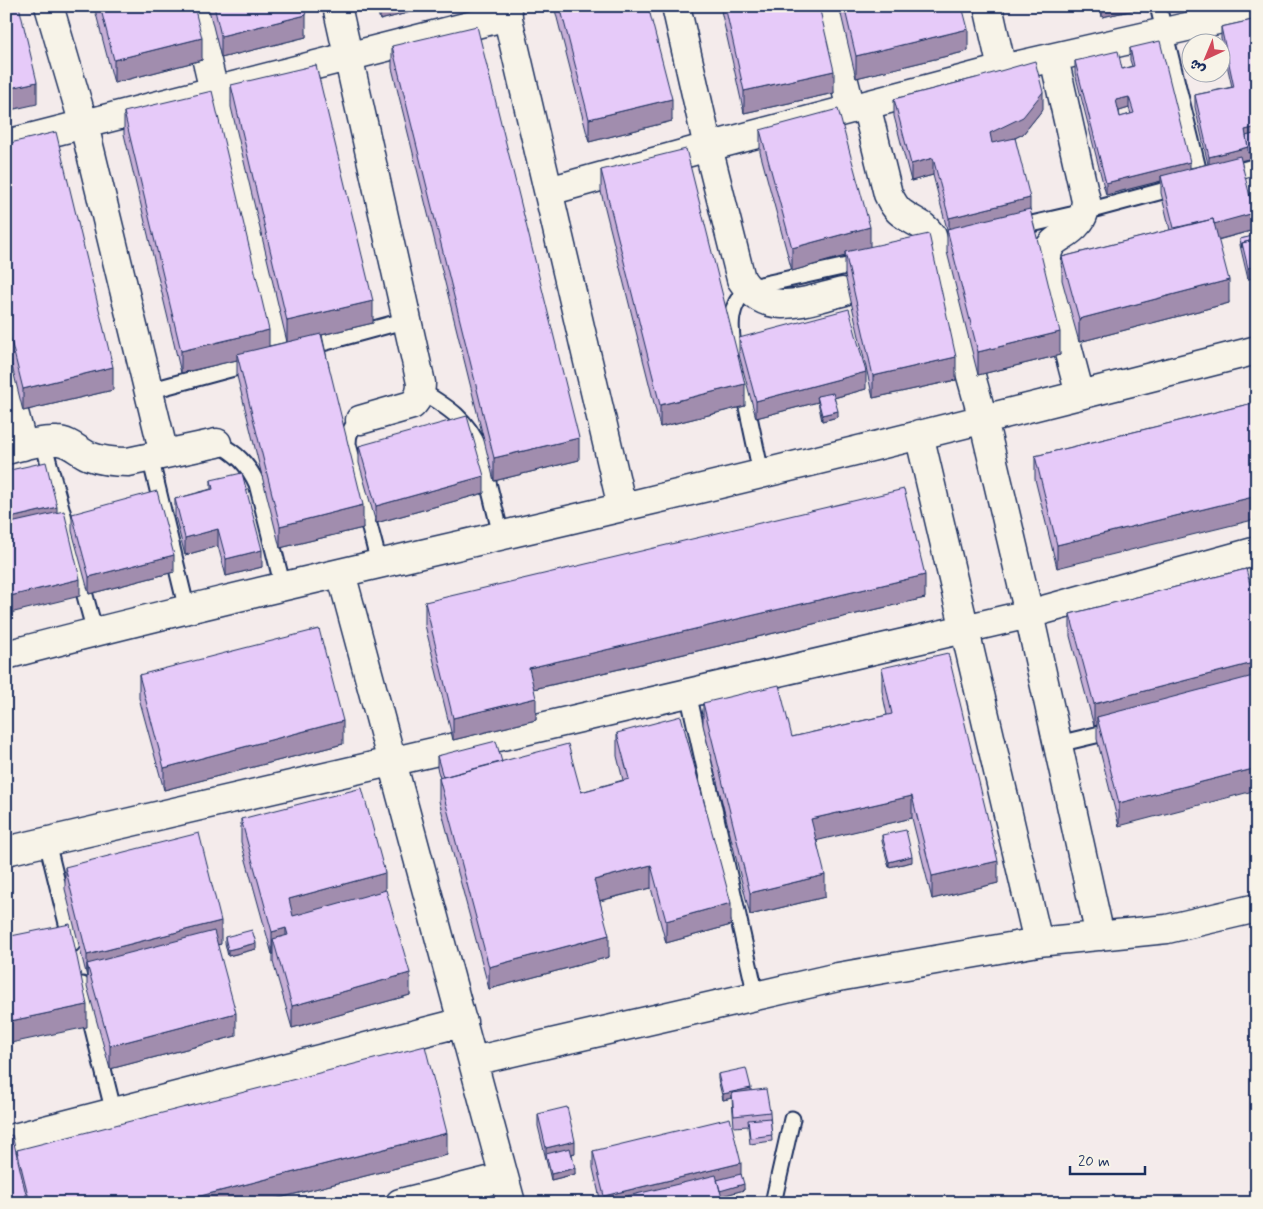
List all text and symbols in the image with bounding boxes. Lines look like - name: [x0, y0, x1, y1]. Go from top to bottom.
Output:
- north arrow: [1180, 32, 1230, 82]
- text: ش: [1186, 55, 1209, 78]
- scale bar: [1070, 1144, 1146, 1176]
- text: 20 m: [1078, 1152, 1110, 1172]

